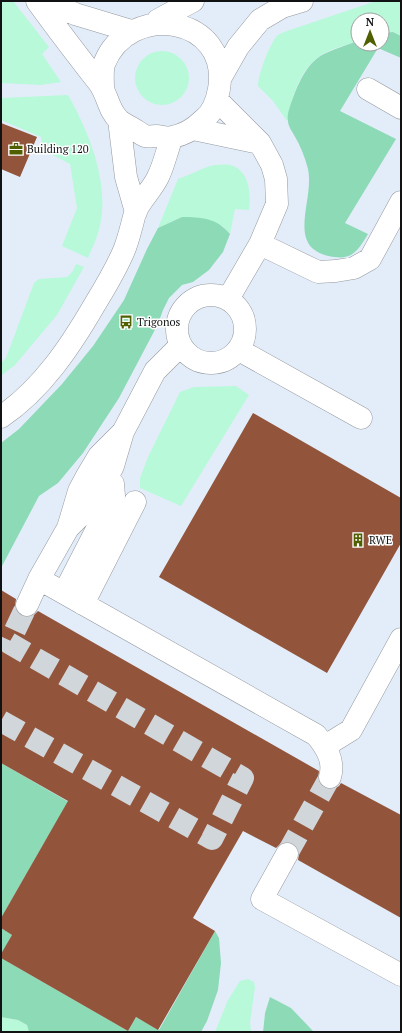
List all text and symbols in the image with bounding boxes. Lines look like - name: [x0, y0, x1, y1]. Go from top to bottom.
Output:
- north arrow: [350, 12, 390, 52]
- text: N: [366, 15, 375, 29]
- office icon: Building 120: [8, 141, 24, 157]
- place label: Building 120: [27, 142, 89, 156]
- bus stop icon: Trigonos: [118, 314, 134, 330]
- place label: Trigonos: [137, 315, 180, 329]
- building icon: RWE: [350, 532, 366, 548]
- place label: RWE: [369, 533, 392, 547]

